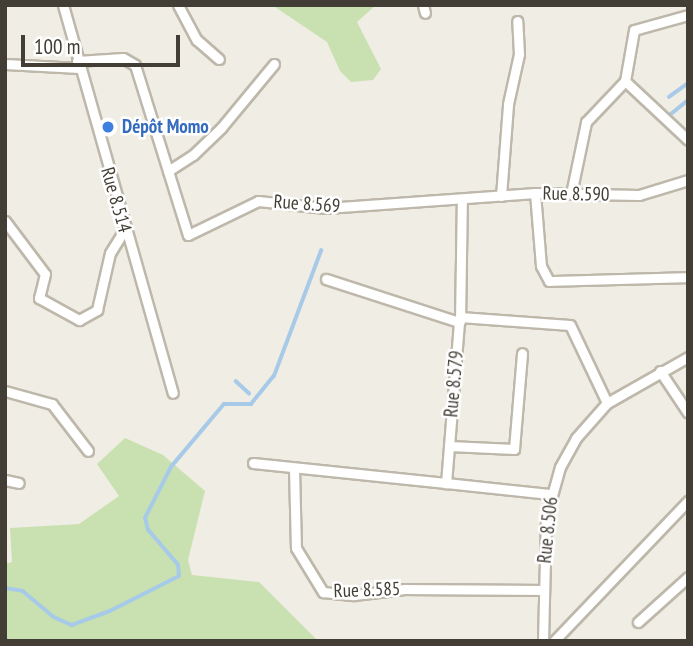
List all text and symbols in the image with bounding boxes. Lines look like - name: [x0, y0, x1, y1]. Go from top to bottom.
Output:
- scale bar: [24, 21, 184, 65]
- text: 100 m: [34, 33, 80, 60]
- place label: Dépôt Momo: [122, 116, 209, 138]
- marker: Dépôt Momo: [100, 119, 116, 135]
- street label: Rue 8.514: [96, 165, 136, 235]
- street label: Rue 8.590: [542, 182, 610, 206]
- street label: Rue 8.569: [273, 190, 341, 218]
- street label: Rue 8.579: [440, 350, 468, 418]
- street label: Rue 8.506: [533, 496, 563, 564]
- street label: Rue 8.585: [333, 577, 401, 603]

